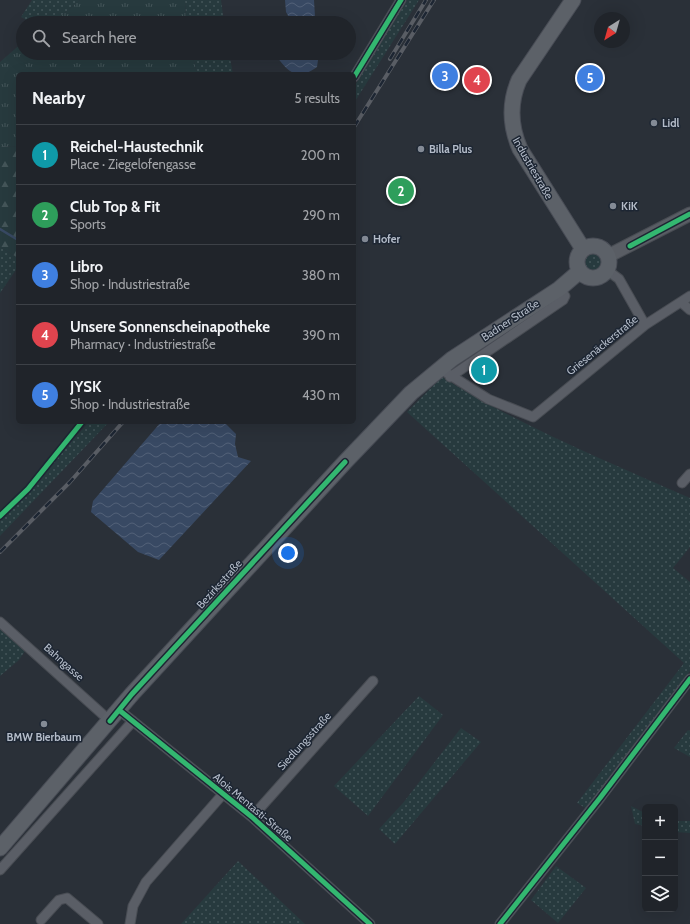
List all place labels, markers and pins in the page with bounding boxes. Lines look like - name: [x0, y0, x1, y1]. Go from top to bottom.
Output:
- pin: 3: [432, 61, 458, 91]
- pin: 5: [577, 63, 603, 93]
- pin: 4: [464, 65, 490, 95]
- place label: Lidl: [662, 116, 679, 130]
- marker: Lidl: [649, 118, 659, 128]
- place label: Billa Plus: [429, 142, 473, 156]
- marker: Billa Plus: [416, 144, 426, 154]
- pin: 2: [388, 176, 414, 206]
- place label: KiK: [621, 199, 638, 213]
- marker: KiK: [608, 201, 618, 211]
- place label: Hofer: [373, 232, 400, 246]
- marker: Hofer: [360, 234, 370, 244]
- pin: 1: [471, 355, 497, 385]
- marker: BMW Bierbaum: [39, 719, 49, 729]
- place label: BMW Bierbaum: [6, 730, 82, 744]

